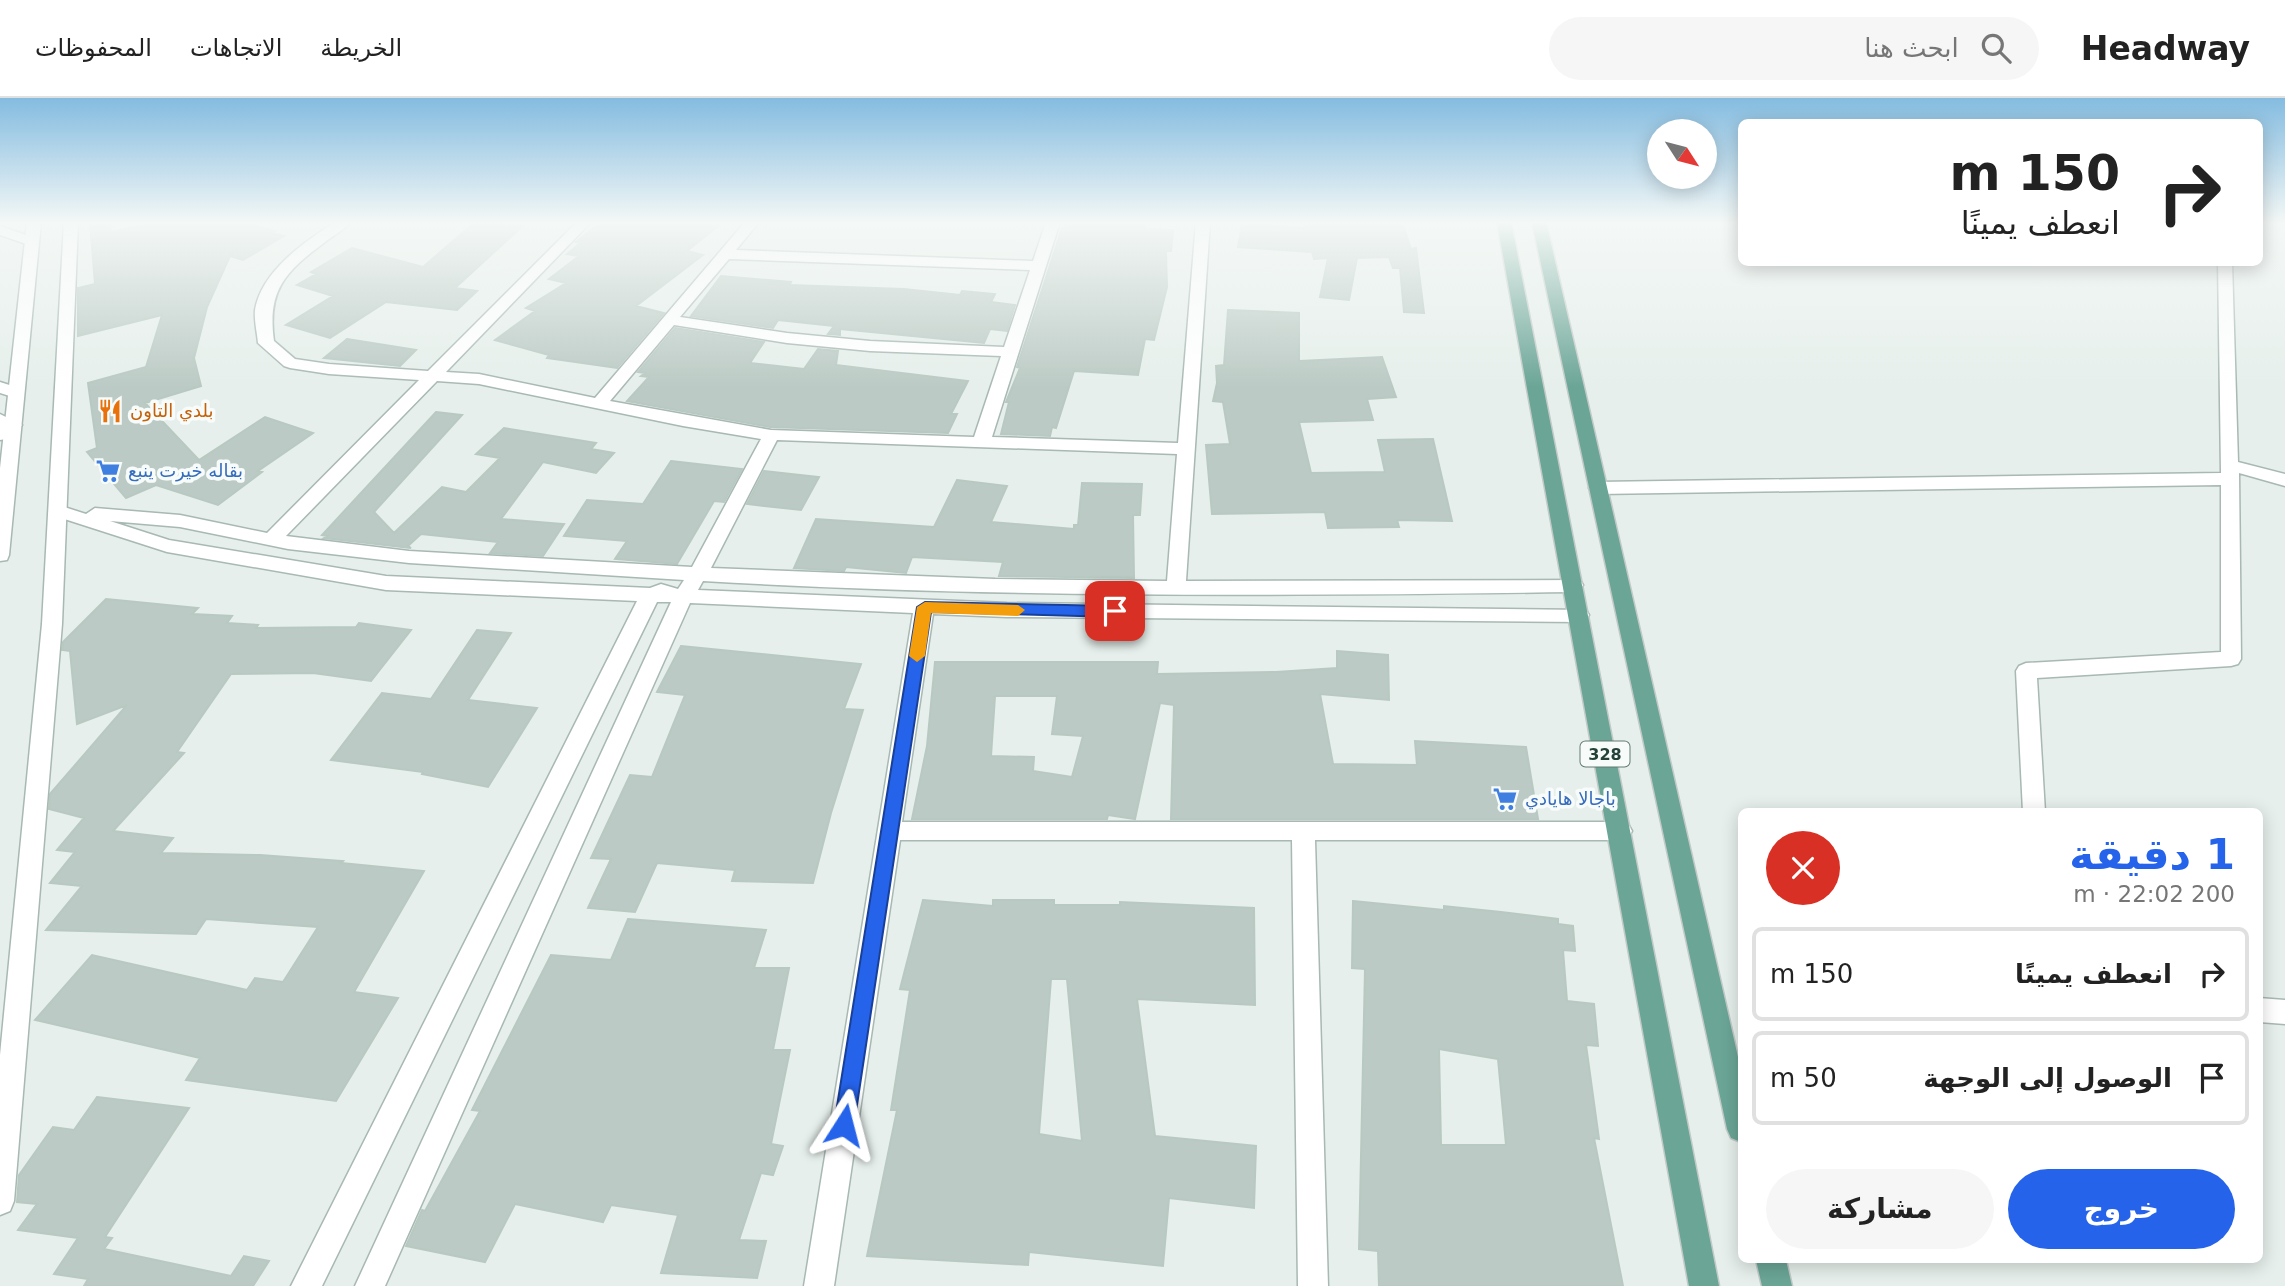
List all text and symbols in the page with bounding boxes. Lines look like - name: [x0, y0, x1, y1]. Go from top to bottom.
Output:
- search box: [1549, 17, 2039, 80]
- icon: search: [1977, 29, 2015, 67]
- text: Headway: [2081, 29, 2250, 68]
- text: ابحث هنا: [1864, 33, 1959, 63]
- text: المحفوظات: [35, 34, 152, 62]
- text: الاتجاهات: [190, 34, 282, 62]
- text: الخريطة: [320, 34, 402, 62]
- north arrow: [1647, 119, 1717, 189]
- map controls: [1647, 119, 1717, 189]
- text: 150 m: [1950, 145, 2120, 202]
- icon: right: [2144, 147, 2235, 238]
- text: انعطف يمينًا: [1961, 204, 2120, 242]
- restaurant icon: بلدي التاون: [96, 397, 124, 425]
- place label: بلدي التاون: [130, 400, 214, 422]
- supermarket icon: بقاله خيرت ينبع: [94, 457, 122, 485]
- place label: بقاله خيرت ينبع: [128, 460, 243, 482]
- pin: [1085, 581, 1145, 641]
- icon: arrive: [1096, 592, 1134, 630]
- road number: 328: [1580, 741, 1630, 766]
- supermarket icon: باجالا هايادي: [1491, 785, 1519, 813]
- place label: باجالا هايادي: [1525, 788, 1616, 810]
- text: 1 دقيقة: [2069, 830, 2235, 879]
- button: close: [1766, 831, 1840, 905]
- text: 200 m · 22:02: [2073, 881, 2235, 907]
- icon: right: [2193, 955, 2231, 993]
- text: 150 m: [1770, 959, 1853, 989]
- text: انعطف يمينًا: [2015, 959, 2172, 989]
- icon: arrive: [2193, 1059, 2231, 1097]
- text: 50 m: [1770, 1063, 1837, 1093]
- text: الوصول إلى الوجهة: [1923, 1063, 2172, 1093]
- position arrow: [807, 1088, 881, 1162]
- button: مشاركة: [1766, 1169, 1994, 1249]
- button: خروج: [2008, 1169, 2235, 1249]

